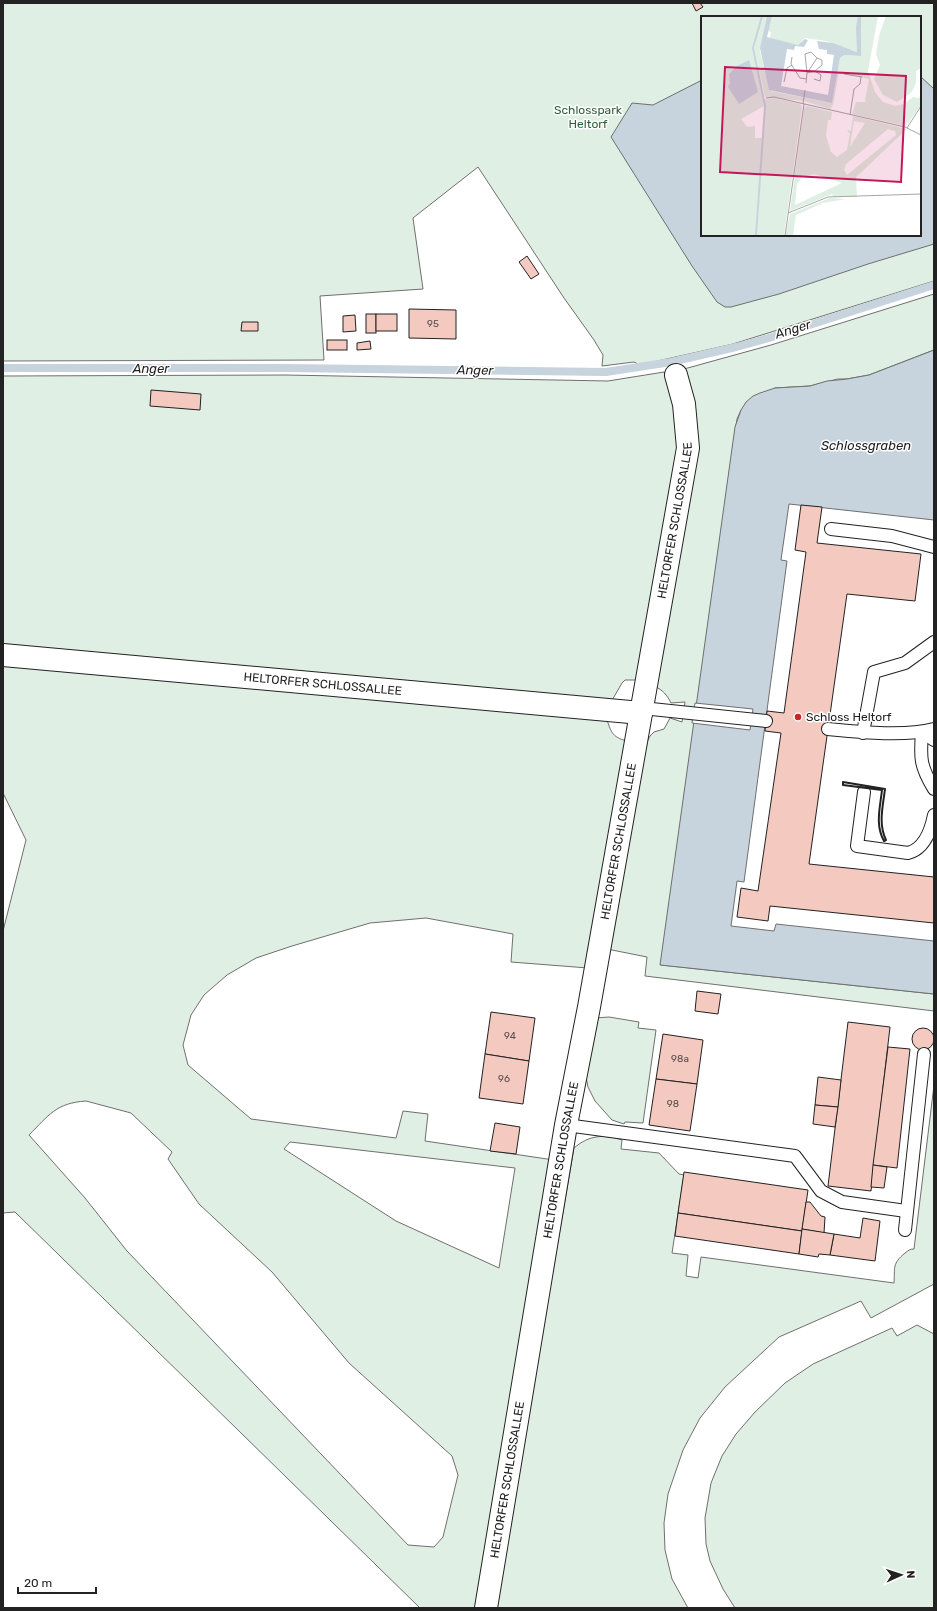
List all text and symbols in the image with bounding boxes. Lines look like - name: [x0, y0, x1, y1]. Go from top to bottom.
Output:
- inset map: [701, 16, 921, 236]
- park label: Schlosspark Heltorf: [554, 103, 623, 131]
- water label: Anger: [772, 316, 814, 343]
- house number: 95: [427, 318, 439, 330]
- water label: Anger: [132, 361, 170, 377]
- water label: Anger: [456, 362, 494, 379]
- water label: Schlossgraben: [821, 438, 911, 454]
- street label: HELTORFER SCHLOSSALLEE: [654, 441, 695, 600]
- street label: HELTORFER SCHLOSSALLEE: [243, 670, 402, 698]
- place label: Schloss Heltorf: [806, 710, 892, 724]
- marker: Schloss Heltorf: [793, 712, 803, 722]
- street label: HELTORFER SCHLOSSALLEE: [598, 762, 639, 921]
- house number: 94: [504, 1030, 516, 1042]
- house number: 98a: [671, 1053, 689, 1065]
- house number: 96: [498, 1073, 510, 1085]
- street label: HELTORFER SCHLOSSALLEE: [540, 1081, 581, 1240]
- house number: 98: [667, 1098, 679, 1110]
- street label: HELTORFER SCHLOSSALLEE: [487, 1400, 527, 1559]
- north arrow: [881, 1555, 921, 1595]
- scale bar: [18, 1569, 96, 1595]
- text: N: [904, 1570, 917, 1579]
- text: 20 m: [24, 1576, 52, 1590]

